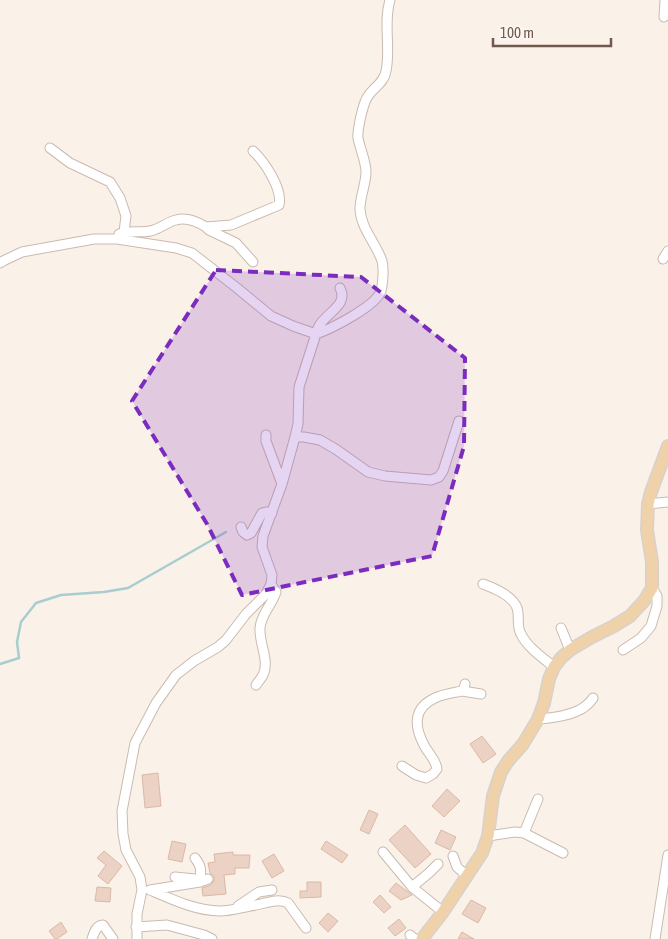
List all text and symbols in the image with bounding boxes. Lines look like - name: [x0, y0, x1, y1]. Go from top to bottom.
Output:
- scale bar: [493, 15, 610, 47]
- text: 100 m: [500, 24, 534, 41]

